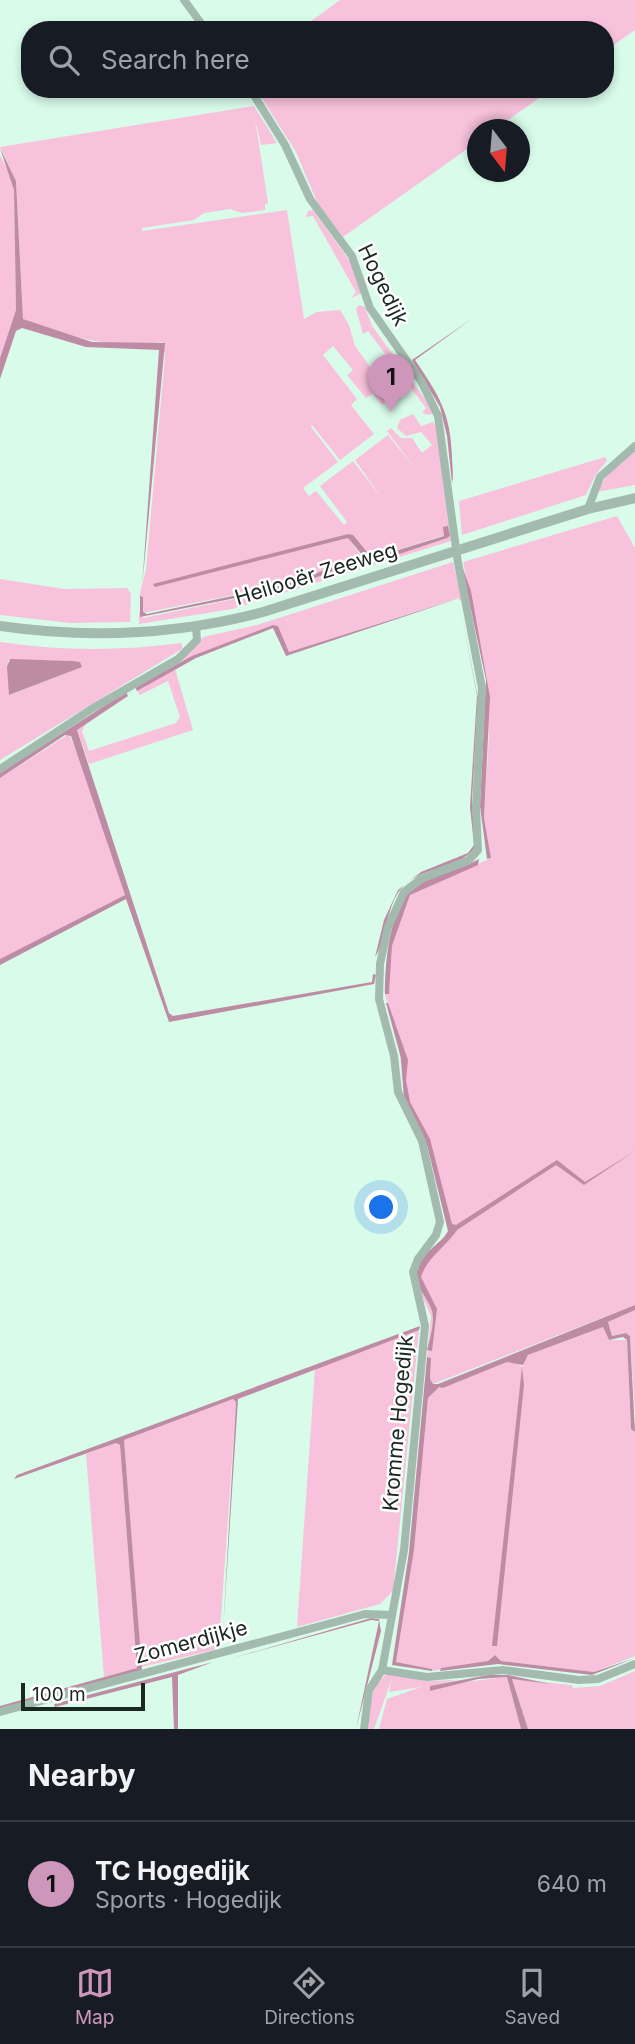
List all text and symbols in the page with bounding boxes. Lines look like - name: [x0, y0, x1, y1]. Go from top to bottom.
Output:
- search box: [21, 21, 614, 98]
- icon: search: [45, 41, 83, 79]
- text: Search here: [101, 44, 250, 75]
- north arrow: [467, 119, 530, 182]
- street label: Hogedijk: [353, 240, 414, 330]
- pin: 1: [368, 354, 414, 412]
- street label: Heilooër Zeeweg: [232, 537, 400, 610]
- your location: [364, 1190, 398, 1224]
- street label: Kromme Hogedijk: [377, 1333, 418, 1512]
- street label: Zomerdijkje: [132, 1614, 250, 1669]
- scale bar: [21, 1680, 145, 1712]
- text: 100 m: [32, 1683, 86, 1706]
- text: Nearby: [28, 1757, 136, 1793]
- text: TC Hogedijk: [95, 1855, 250, 1886]
- text: 1: [46, 1870, 56, 1898]
- text: 640 m: [537, 1870, 607, 1898]
- text: Sports · Hogedijk: [95, 1886, 282, 1914]
- tab: Map: [75, 1964, 114, 2029]
- tab: Directions: [264, 1964, 355, 2029]
- tab: Saved: [504, 1964, 560, 2029]

